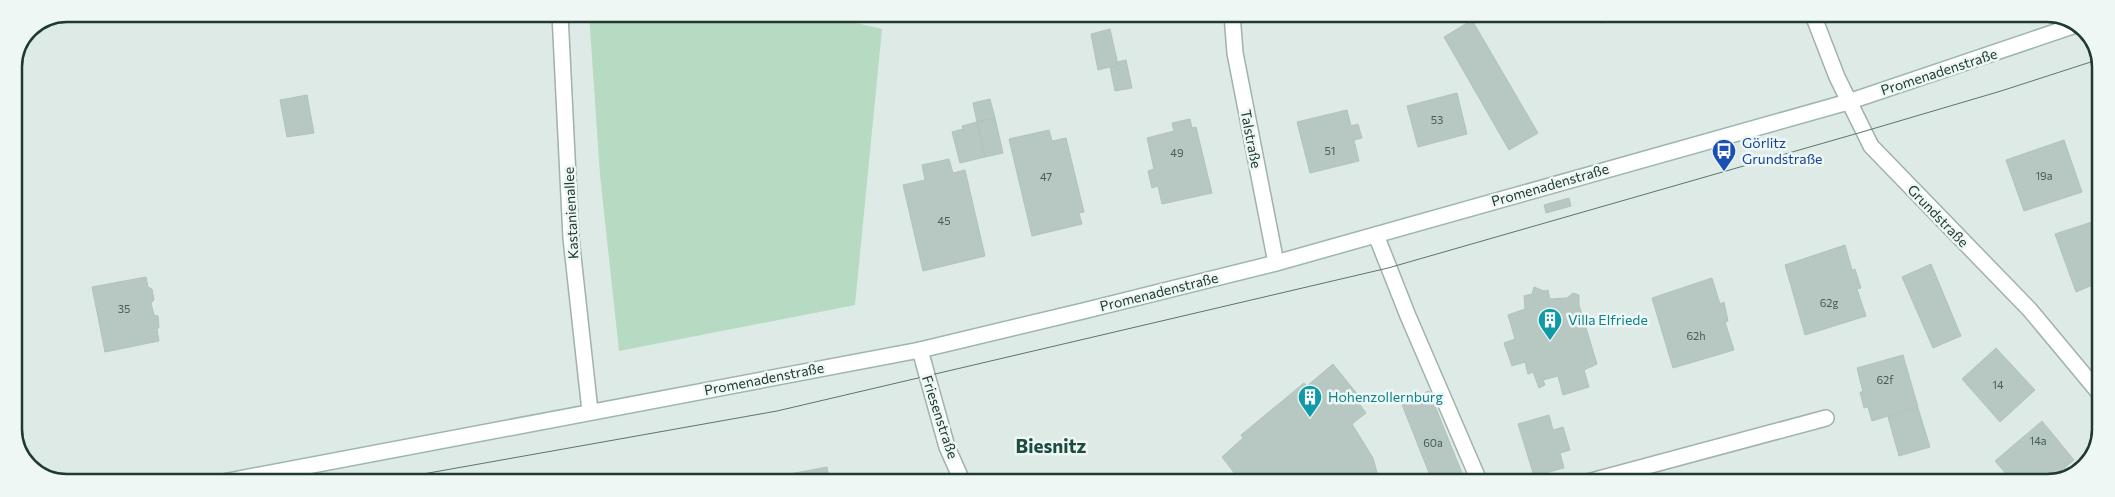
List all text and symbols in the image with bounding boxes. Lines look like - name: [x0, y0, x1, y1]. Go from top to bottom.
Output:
- street label: Promenadenstraße: [1878, 45, 1999, 98]
- street label: Talstraße: [1237, 108, 1265, 170]
- house number: 53: [1431, 113, 1443, 126]
- place label: Görlitz Grundstraße: [1742, 134, 1823, 167]
- bus stop icon: Görlitz Grundstraße: [1711, 138, 1737, 172]
- house number: 51: [1324, 144, 1336, 157]
- house number: 49: [1170, 146, 1184, 159]
- street label: Promenadenstraße: [1489, 160, 1611, 209]
- street label: Kastanienallee: [560, 166, 581, 260]
- house number: 19a: [2035, 169, 2053, 182]
- house number: 47: [1040, 170, 1052, 183]
- street label: Grundstraße: [1904, 181, 1972, 251]
- house number: 45: [938, 214, 950, 227]
- street label: Promenadenstraße: [1098, 269, 1220, 314]
- house number: 62g: [1820, 296, 1838, 309]
- house number: 35: [118, 302, 130, 315]
- building icon: Villa Elfriede: [1537, 307, 1563, 341]
- place label: Villa Elfriede: [1568, 311, 1648, 328]
- house number: 62h: [1686, 329, 1706, 342]
- street label: Promenadenstraße: [703, 359, 825, 398]
- street label: Friesenstraße: [919, 373, 962, 461]
- house number: 62f: [1876, 373, 1894, 386]
- house number: 14: [1992, 378, 2004, 391]
- building icon: Hohenzollernburg: [1297, 384, 1323, 418]
- place label: Hohenzollernburg: [1328, 388, 1443, 405]
- district label: Biesnitz: [1016, 434, 1087, 457]
- house number: 14a: [2029, 434, 2047, 447]
- house number: 60a: [1423, 436, 1443, 449]

